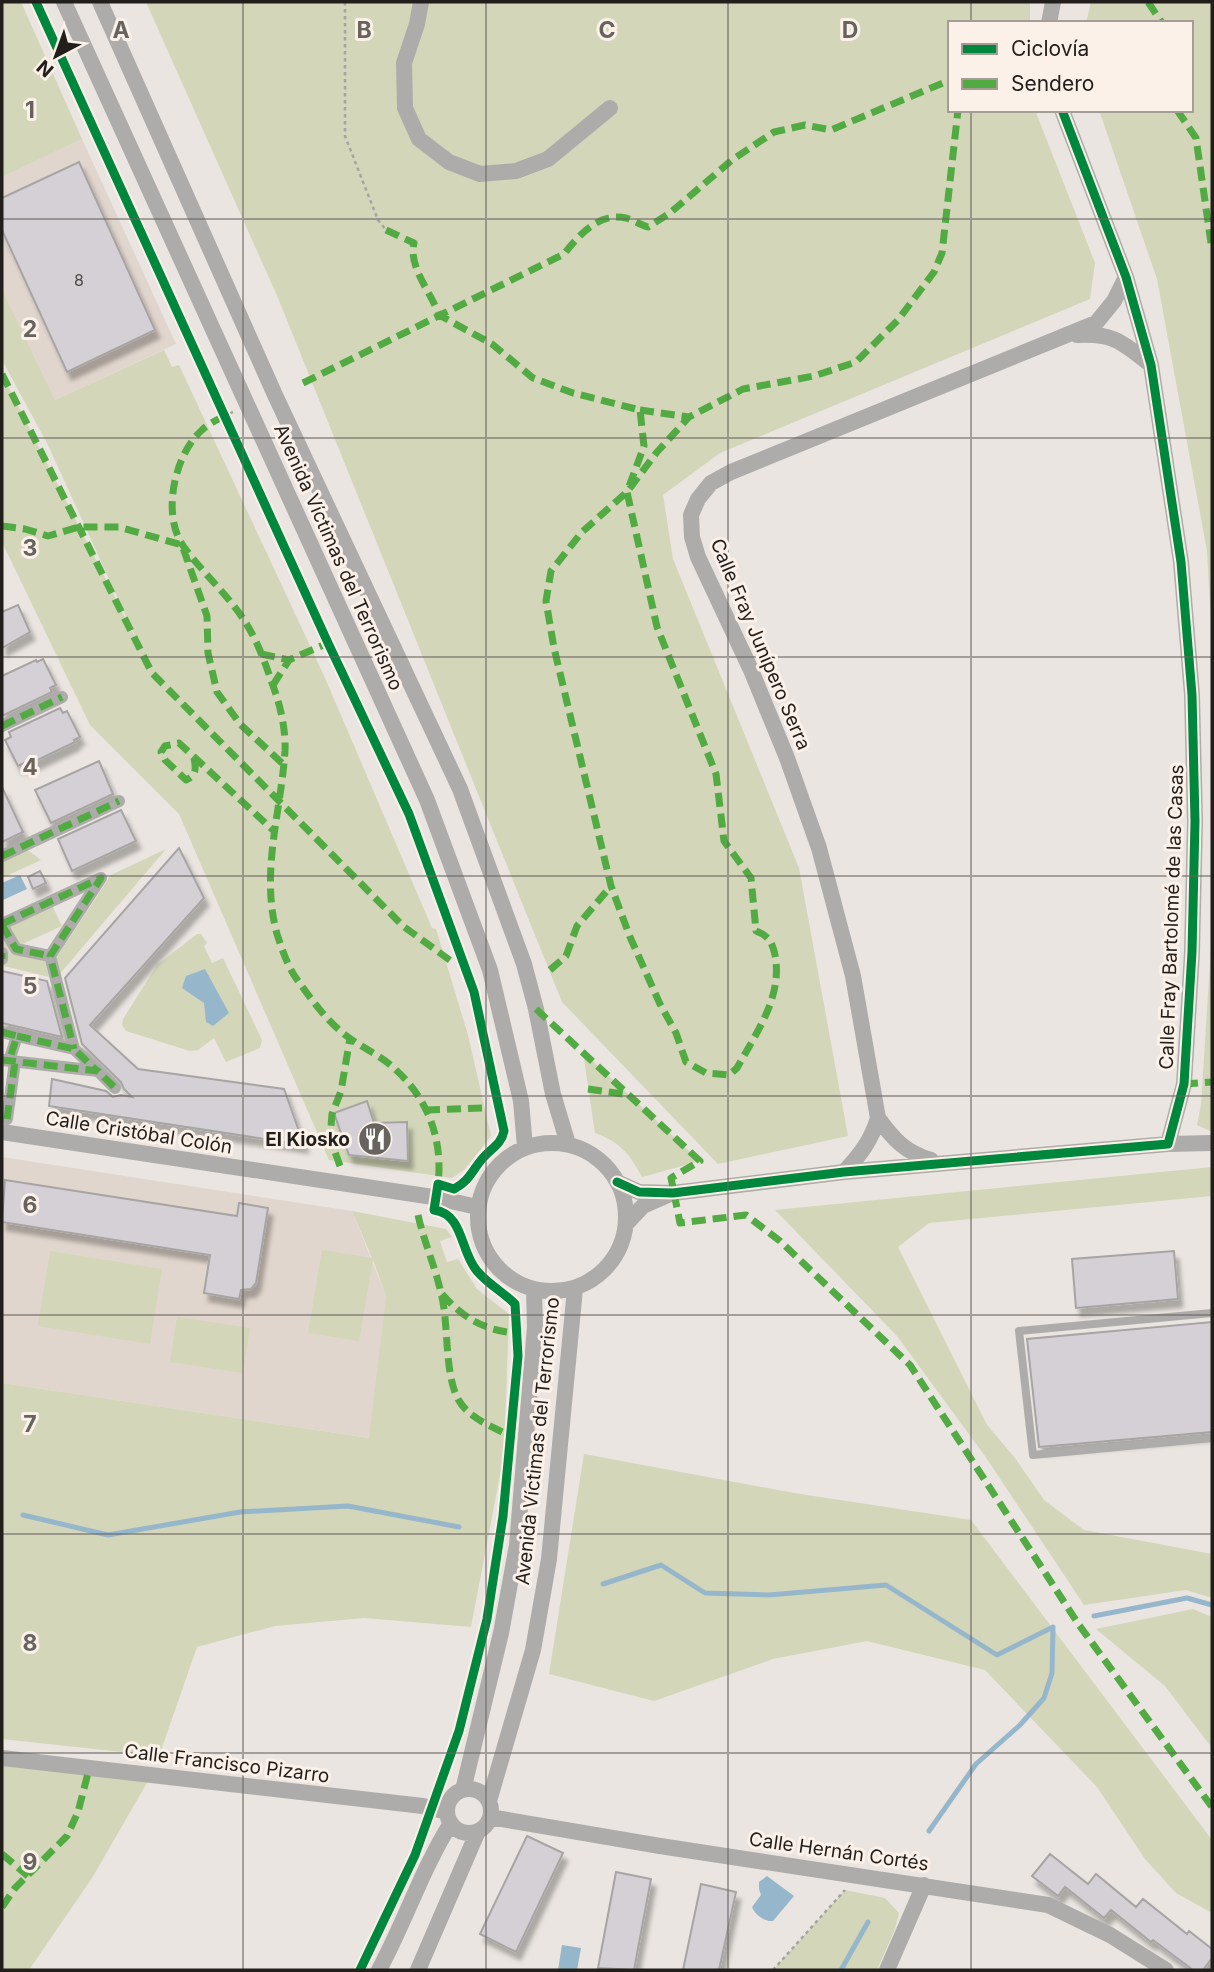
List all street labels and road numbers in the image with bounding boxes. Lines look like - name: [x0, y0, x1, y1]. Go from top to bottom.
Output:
- street label: Avenida Víctimas del Terrorismo: [269, 420, 408, 694]
- street label: Calle Fray Junípero Serra: [706, 535, 816, 753]
- street label: Calle Fray Bartolomé de las Casas: [1155, 764, 1188, 1070]
- street label: Calle Cristóbal Colón: [44, 1106, 234, 1159]
- street label: Avenida Víctimas del Terrorismo: [511, 1296, 564, 1586]
- street label: Calle Francisco Pizarro: [123, 1739, 331, 1787]
- street label: Calle Hernán Cortés: [748, 1828, 930, 1875]

